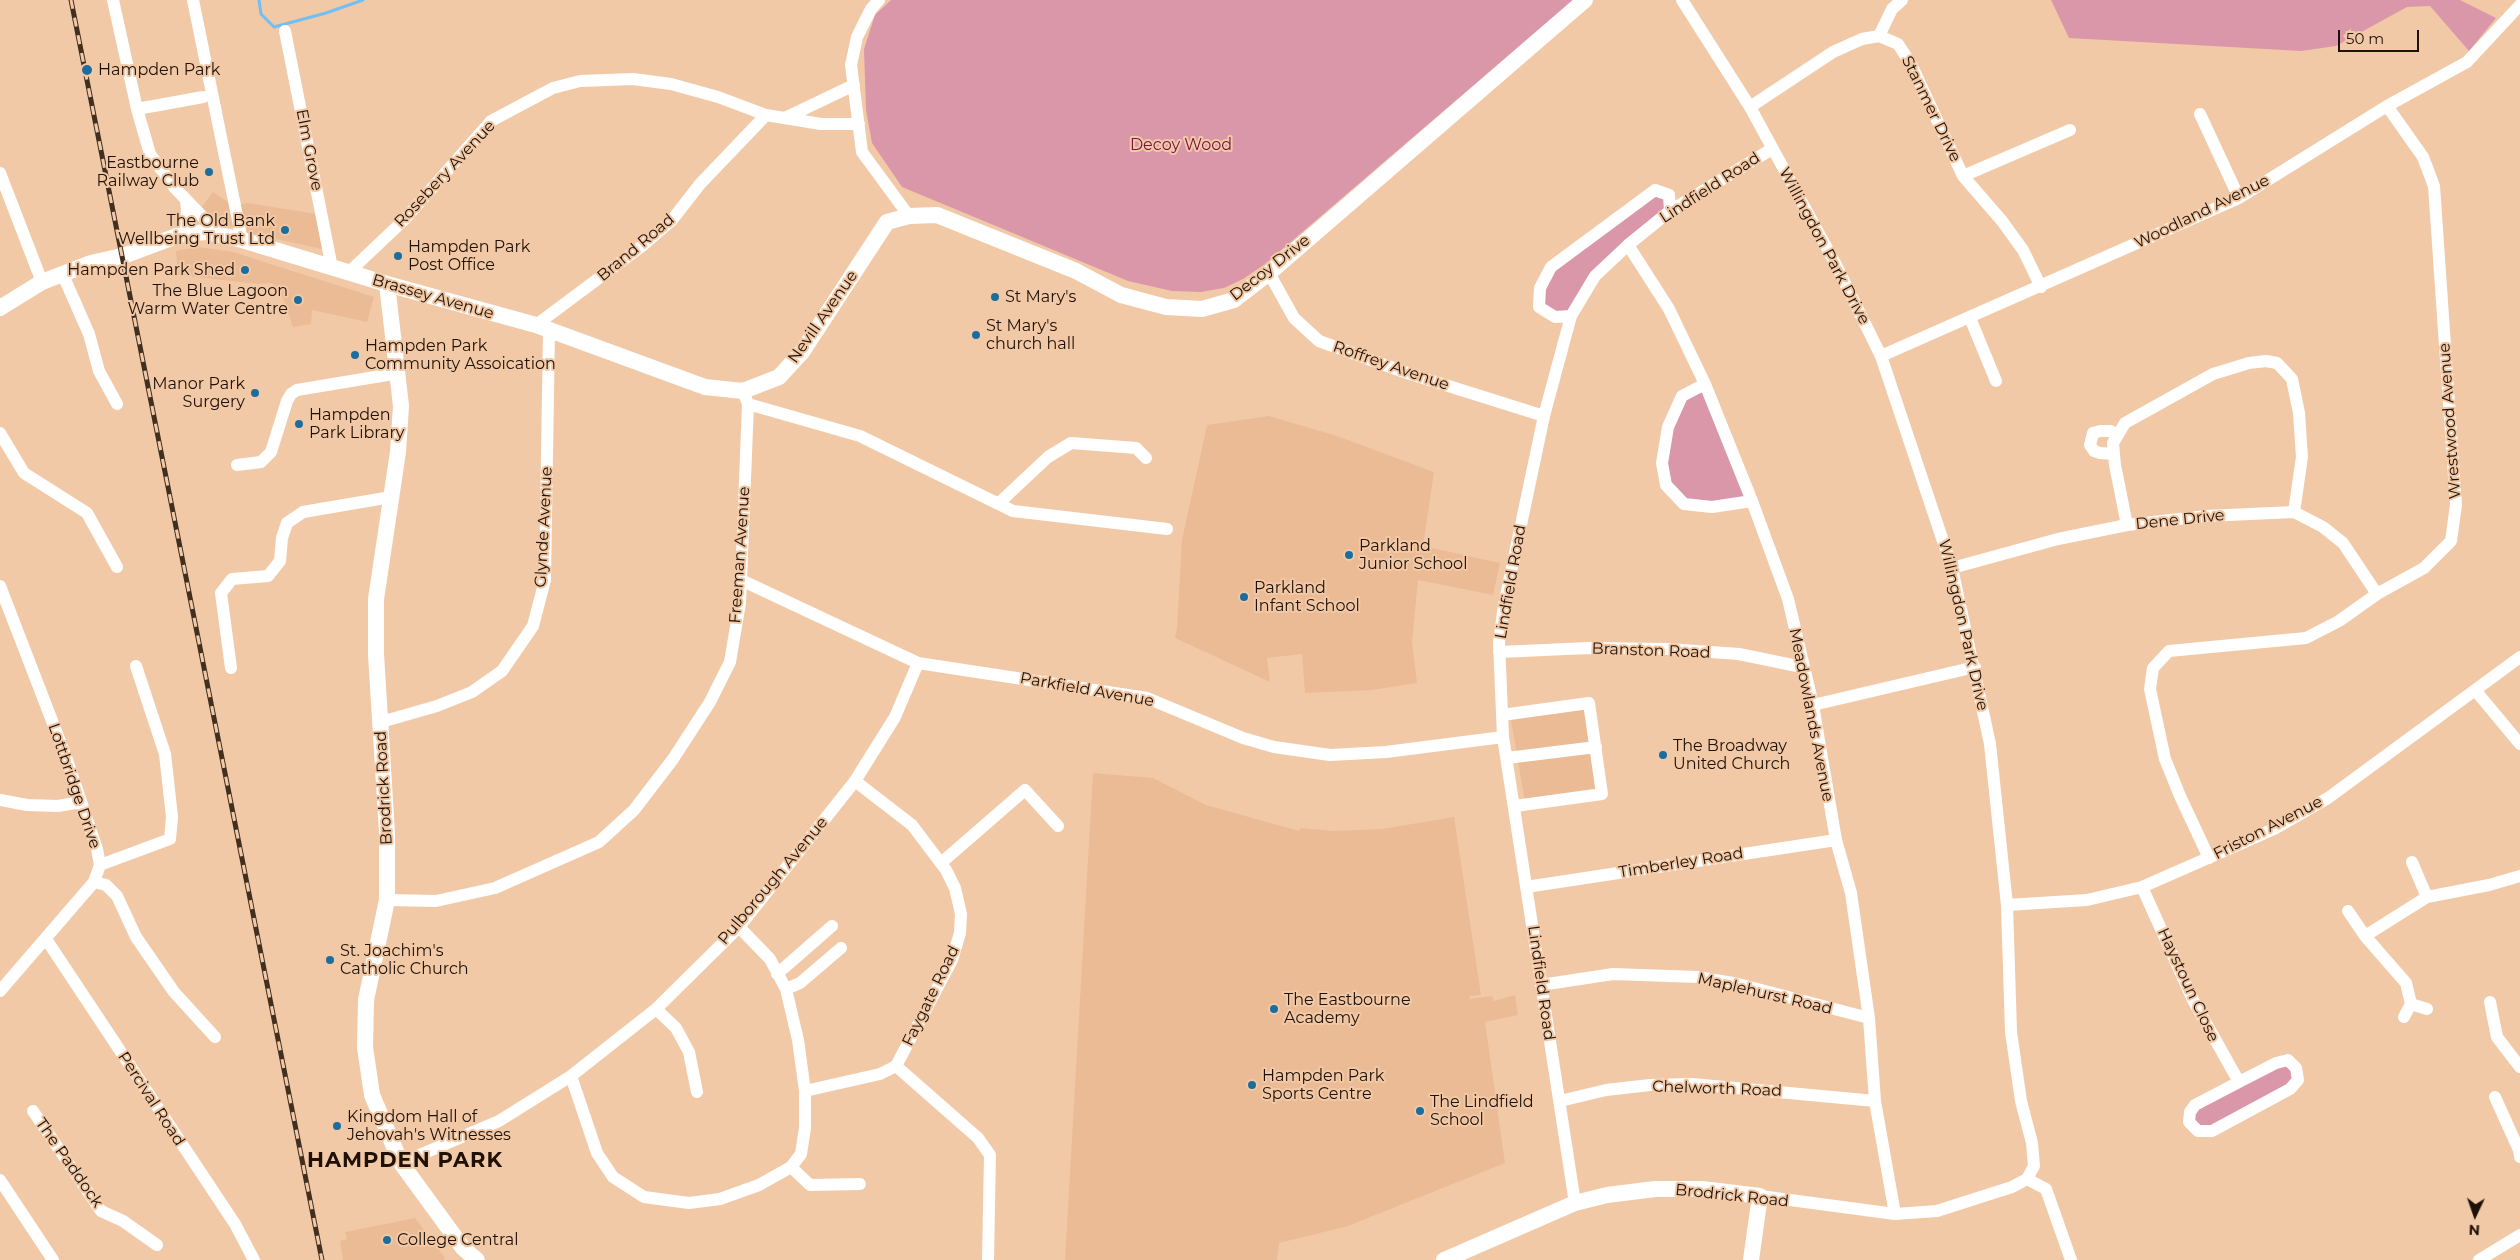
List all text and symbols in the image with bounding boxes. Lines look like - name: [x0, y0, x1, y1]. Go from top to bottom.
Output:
- scale bar: [2340, 20, 2421, 52]
- text: 50 m: [2346, 29, 2384, 48]
- street label: Stanmer Drive: [1897, 53, 1965, 165]
- place label: Hampden Park: [98, 60, 220, 80]
- marker: Hampden Park: [80, 63, 94, 77]
- street label: Elm Grove: [292, 108, 326, 192]
- street label: Rosebery Avenue: [391, 117, 499, 231]
- park label: Decoy Wood: [1130, 135, 1232, 155]
- street label: Lindfield Road: [1656, 148, 1764, 228]
- place label: Eastbourne Railway Club: [96, 153, 199, 191]
- street label: Willingdon Park Drive: [1774, 164, 1874, 328]
- marker: Eastbourne Railway Club: [203, 166, 215, 178]
- street label: Woodland Avenue: [2131, 171, 2273, 253]
- street label: Brand Road: [593, 210, 679, 286]
- place label: The Old Bank Wellbeing Trust Ltd: [118, 211, 275, 249]
- marker: The Old Bank Wellbeing Trust Ltd: [279, 224, 291, 236]
- street label: Decoy Drive: [1226, 231, 1314, 305]
- place label: Hampden Park Post Office: [408, 237, 530, 275]
- marker: Hampden Park Post Office: [392, 250, 404, 262]
- place label: Hampden Park Shed: [67, 260, 235, 280]
- marker: Hampden Park Shed: [239, 264, 251, 276]
- street label: Nevill Avenue: [784, 267, 862, 367]
- street label: Brassey Avenue: [370, 270, 496, 324]
- place label: The Blue Lagoon Warm Water Centre: [128, 281, 288, 319]
- place label: St Mary's: [1005, 287, 1076, 307]
- marker: St Mary's: [989, 291, 1001, 303]
- marker: The Blue Lagoon Warm Water Centre: [292, 294, 304, 306]
- place label: St Mary's church hall: [986, 316, 1075, 354]
- marker: St Mary's church hall: [970, 329, 982, 341]
- place label: Hampden Park Community Assoication: [365, 336, 556, 374]
- street label: Roffrey Avenue: [1330, 337, 1452, 395]
- street label: Wrestwood Avenue: [2435, 342, 2465, 500]
- marker: Hampden Park Community Assoication: [349, 349, 361, 361]
- place label: Manor Park Surgery: [152, 374, 245, 412]
- marker: Manor Park Surgery: [249, 387, 261, 399]
- place label: Hampden Park Library: [309, 405, 405, 443]
- marker: Hampden Park Library: [293, 418, 305, 430]
- street label: Glynde Avenue: [531, 466, 557, 588]
- street label: Freeman Avenue: [726, 486, 754, 624]
- street label: Dene Drive: [2135, 506, 2225, 534]
- street label: Lindfield Road: [1491, 523, 1531, 641]
- place label: Parkland Junior School: [1359, 536, 1467, 574]
- street label: Willingdon Park Drive: [1934, 538, 1992, 712]
- marker: Parkland Junior School: [1343, 549, 1355, 561]
- place label: Parkland Infant School: [1254, 578, 1360, 616]
- marker: Parkland Infant School: [1238, 591, 1250, 603]
- street label: Meadowlands Avenue: [1785, 626, 1837, 804]
- street label: Branston Road: [1591, 639, 1711, 663]
- street label: Parkfield Avenue: [1019, 669, 1155, 711]
- street label: Lottbridge Drive: [44, 721, 104, 851]
- street label: Brodrick Road: [371, 730, 397, 846]
- place label: The Broadway United Church: [1673, 736, 1790, 774]
- marker: The Broadway United Church: [1657, 749, 1669, 761]
- street label: Friston Avenue: [2210, 792, 2326, 864]
- street label: Pulborough Avenue: [714, 813, 832, 949]
- street label: Timberley Road: [1617, 844, 1745, 882]
- street label: Lindfield Road: [1523, 924, 1559, 1042]
- street label: Haystoun Close: [2153, 925, 2223, 1045]
- place label: St. Joachim's Catholic Church: [340, 941, 469, 979]
- street label: Faygate Road: [898, 943, 964, 1049]
- marker: St. Joachim's Catholic Church: [324, 954, 336, 966]
- street label: Maplehurst Road: [1696, 969, 1834, 1019]
- place label: The Eastbourne Academy: [1284, 990, 1411, 1028]
- marker: The Eastbourne Academy: [1268, 1003, 1280, 1015]
- street label: Percival Road: [113, 1048, 189, 1150]
- place label: Hampden Park Sports Centre: [1262, 1066, 1384, 1104]
- street label: Chelworth Road: [1652, 1077, 1782, 1101]
- marker: Hampden Park Sports Centre: [1246, 1079, 1258, 1091]
- place label: The Lindfield School: [1430, 1092, 1534, 1130]
- marker: The Lindfield School: [1414, 1105, 1426, 1117]
- place label: Kingdom Hall of Jehovah's Witnesses: [347, 1107, 511, 1145]
- street label: The Paddock: [31, 1115, 107, 1211]
- marker: Kingdom Hall of Jehovah's Witnesses: [331, 1120, 343, 1132]
- district label: HAMPDEN PARK: [305, 1148, 505, 1174]
- street label: Brodrick Road: [1674, 1180, 1790, 1212]
- north arrow: [2450, 1190, 2500, 1240]
- text: N: [2468, 1221, 2480, 1239]
- place label: College Central: [397, 1230, 519, 1250]
- marker: College Central: [381, 1234, 393, 1246]

